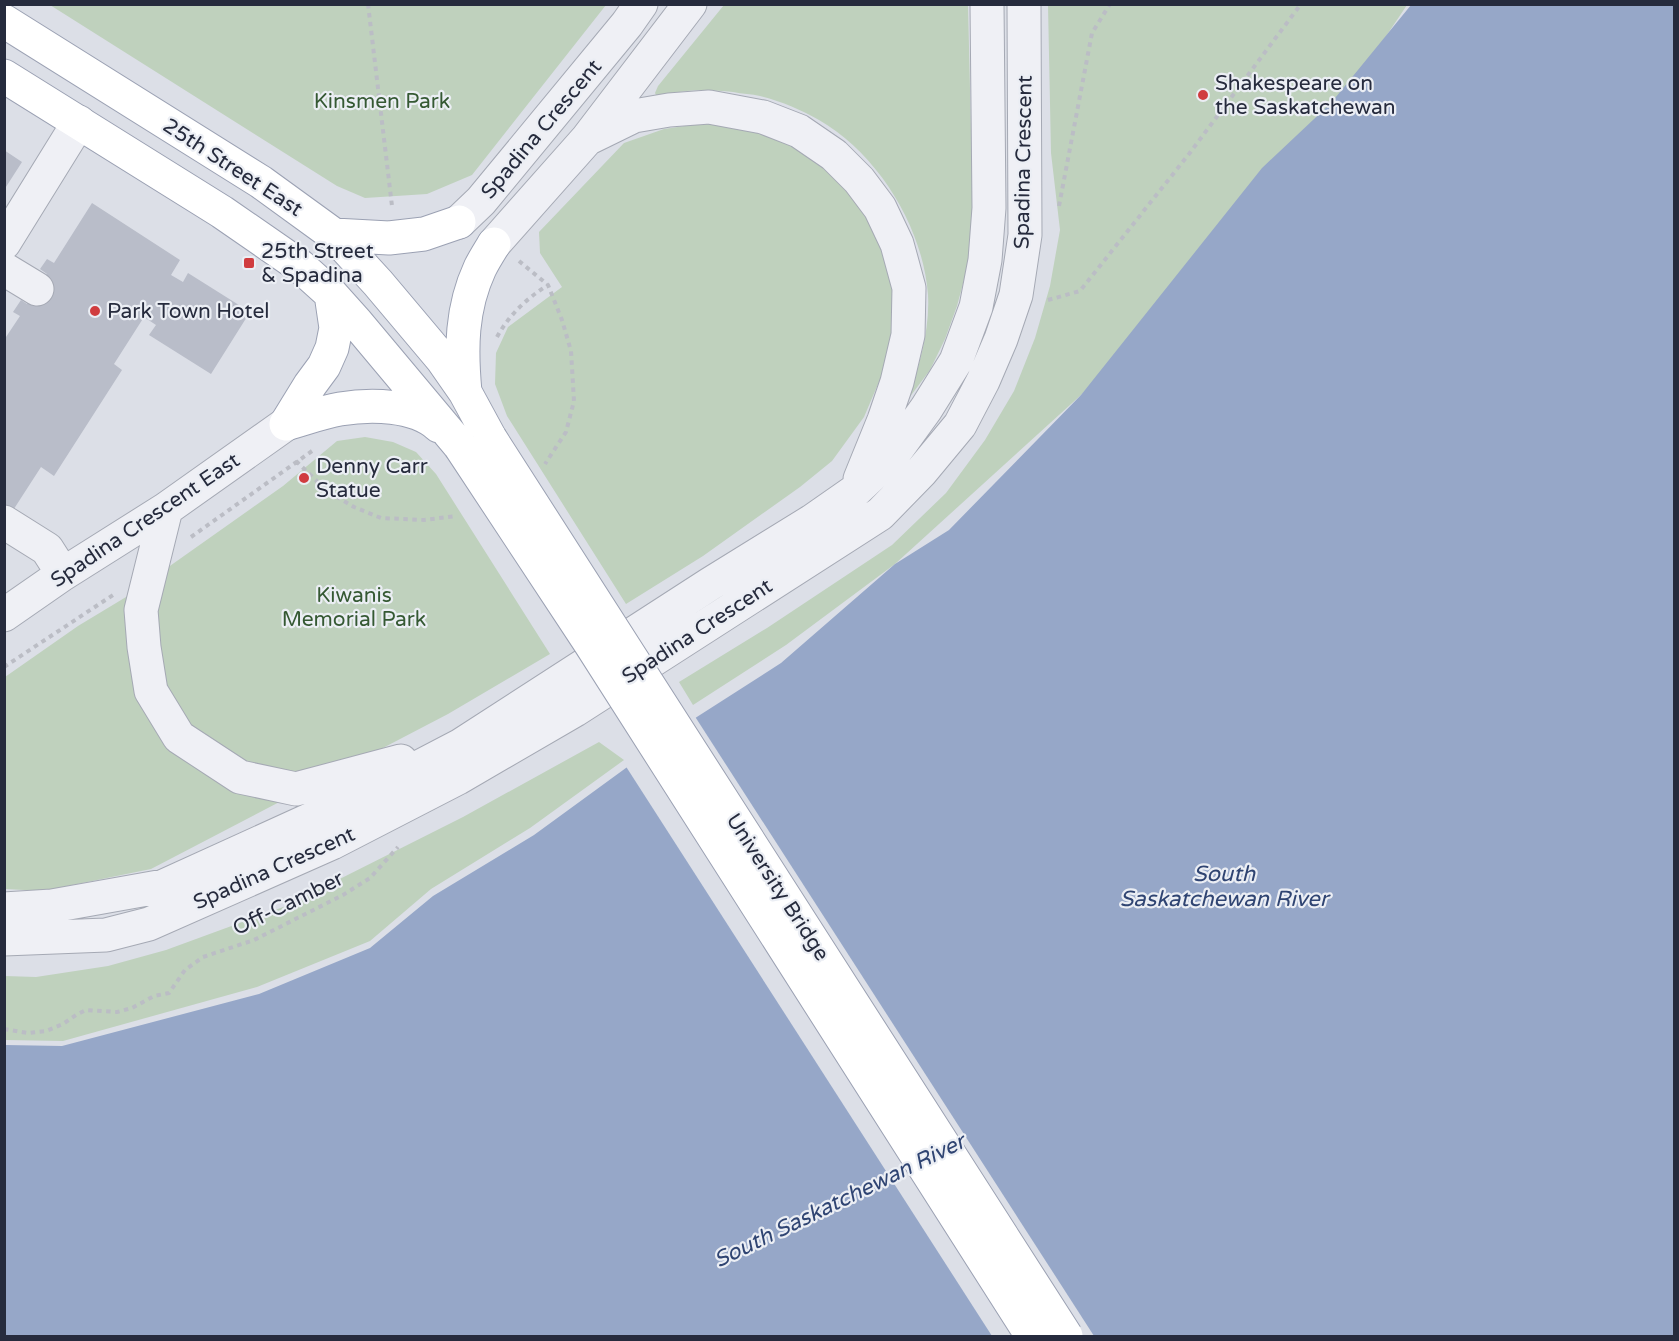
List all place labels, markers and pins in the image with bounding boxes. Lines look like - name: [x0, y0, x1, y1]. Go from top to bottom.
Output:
- place label: Shakespeare on the Saskatchewan: [1215, 71, 1396, 120]
- marker: Shakespeare on the Saskatchewan: [1196, 88, 1210, 102]
- place label: 25th Street & Spadina: [261, 239, 374, 288]
- marker: 25th Street & Spadina: [242, 256, 256, 270]
- place label: Park Town Hotel: [107, 299, 270, 324]
- marker: Park Town Hotel: [88, 304, 102, 318]
- place label: Denny Carr Statue: [316, 454, 428, 503]
- marker: Denny Carr Statue: [297, 471, 311, 485]

